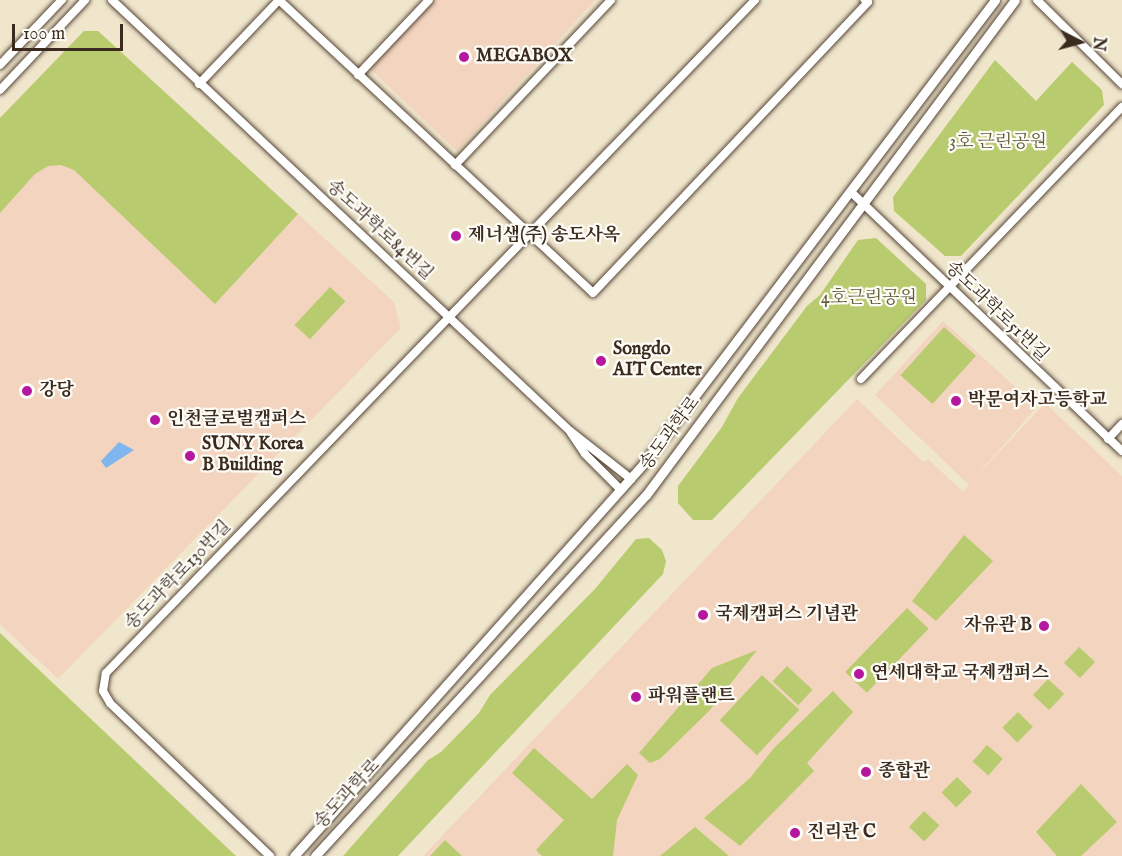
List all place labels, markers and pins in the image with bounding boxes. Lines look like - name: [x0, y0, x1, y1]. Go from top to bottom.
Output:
- place label: MEGABOX: [476, 46, 573, 68]
- marker: MEGABOX: [457, 50, 471, 64]
- place label: 제너샘(주) 송도사옥: [468, 225, 620, 247]
- marker: 제너샘(주) 송도사옥: [449, 229, 463, 243]
- place label: Songdo AIT Center: [613, 340, 702, 382]
- marker: Songdo AIT Center: [594, 354, 608, 368]
- place label: 강당: [39, 380, 74, 402]
- marker: 강당: [20, 384, 34, 398]
- place label: 박문여자고등학교: [968, 390, 1107, 412]
- marker: 박문여자고등학교: [949, 394, 963, 408]
- place label: 인천글로벌캠퍼스: [167, 409, 306, 431]
- marker: 인천글로벌캠퍼스: [148, 413, 162, 427]
- place label: SUNY Korea B Building: [202, 435, 303, 478]
- marker: SUNY Korea B Building: [183, 449, 197, 463]
- place label: 국제캠퍼스 기념관: [715, 604, 858, 626]
- marker: 국제캠퍼스 기념관: [696, 608, 710, 622]
- place label: 자유관 B: [964, 615, 1032, 637]
- marker: 자유관 B: [1037, 619, 1051, 633]
- place label: 연세대학교 국제캠퍼스: [871, 663, 1049, 685]
- marker: 연세대학교 국제캠퍼스: [852, 667, 866, 681]
- place label: 파워플랜트: [648, 686, 735, 708]
- marker: 파워플랜트: [629, 690, 643, 704]
- place label: 종합관: [878, 761, 930, 783]
- marker: 종합관: [859, 765, 873, 779]
- place label: 진리관 C: [807, 822, 876, 844]
- marker: 진리관 C: [788, 826, 802, 840]

